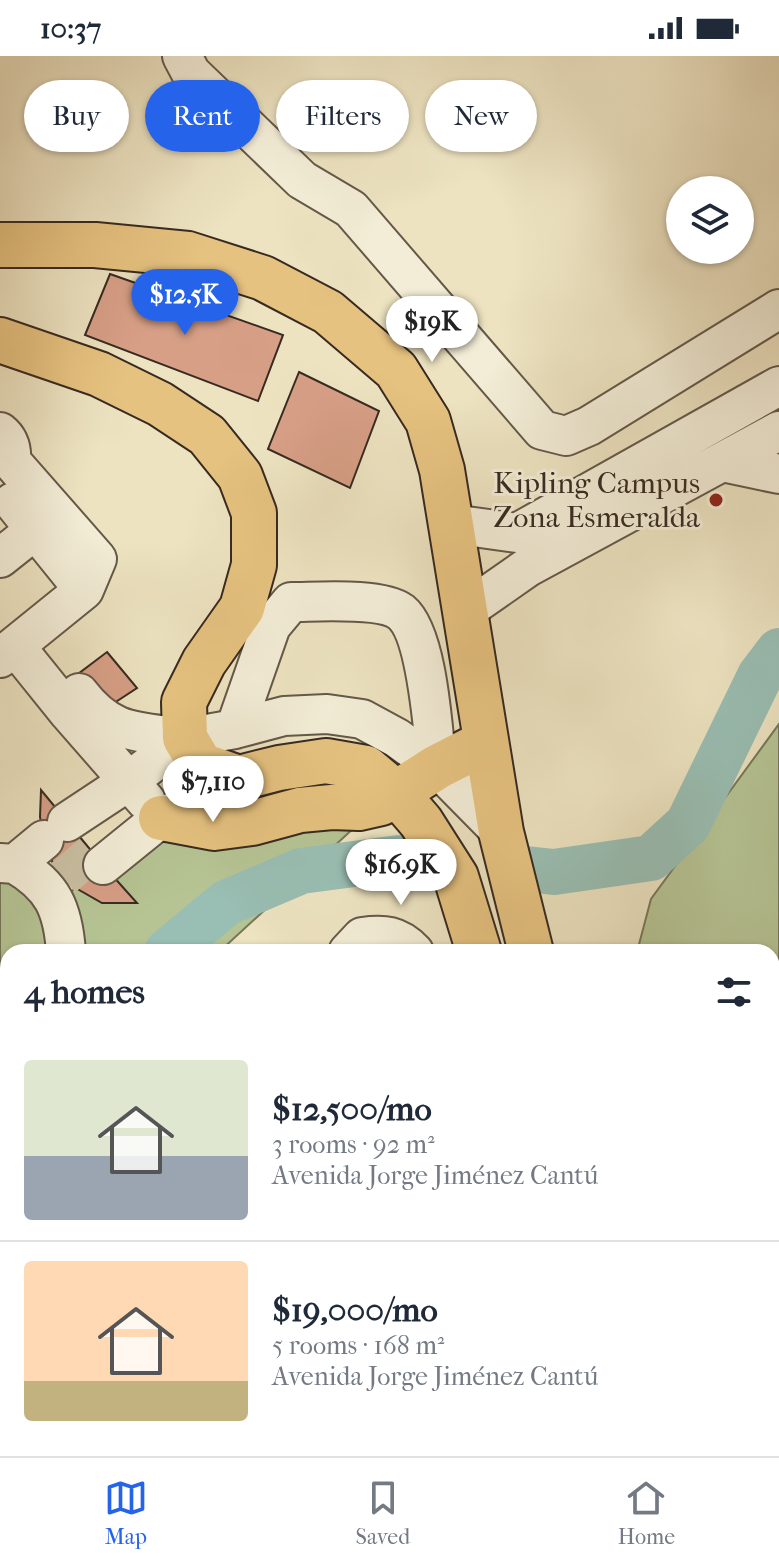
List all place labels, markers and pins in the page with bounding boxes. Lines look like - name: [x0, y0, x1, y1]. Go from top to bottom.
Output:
- pin: $12.5K: [120, 269, 250, 337]
- pin: $19K: [385, 296, 479, 364]
- place label: Kipling Campus Zona Esmeralda: [493, 466, 701, 535]
- marker: Kipling Campus Zona Esmeralda: [707, 491, 725, 509]
- pin: $7,110: [148, 756, 278, 824]
- pin: $16.9K: [336, 839, 466, 907]

